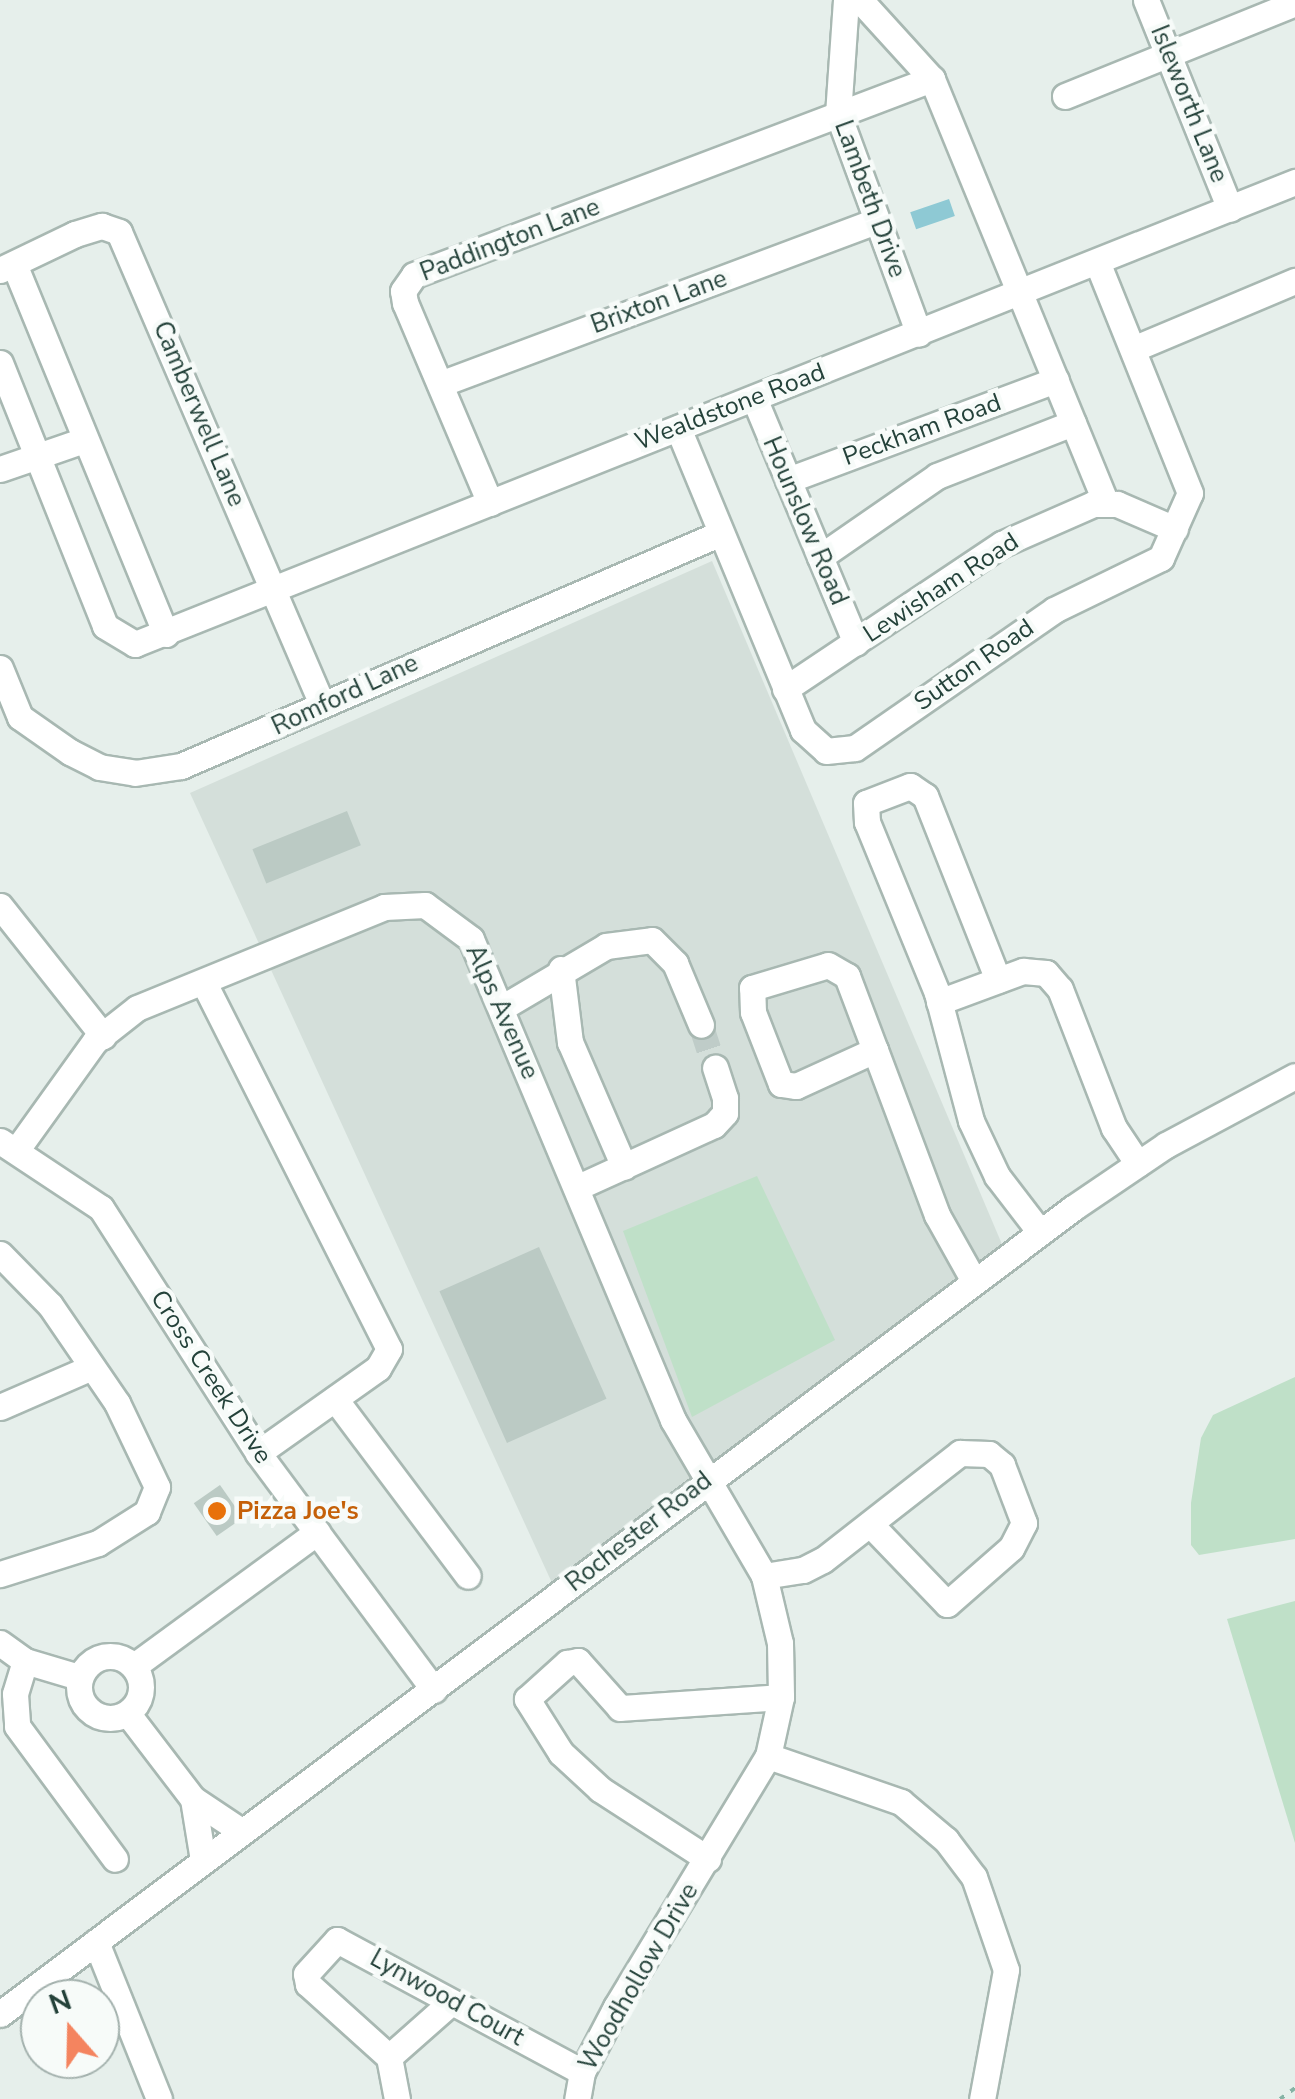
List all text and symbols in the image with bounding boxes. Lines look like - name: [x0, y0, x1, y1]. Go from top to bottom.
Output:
- street label: Isleworth Lane: [1144, 21, 1234, 187]
- street label: Lambeth Drive: [828, 116, 912, 282]
- street label: Paddington Lane: [416, 192, 604, 288]
- street label: Brixton Lane: [587, 264, 731, 340]
- street label: Camberwell Lane: [146, 317, 252, 511]
- street label: Wealdstone Road: [631, 357, 829, 457]
- street label: Peckham Road: [839, 388, 1005, 472]
- street label: Hounslow Road: [756, 432, 854, 610]
- street label: Lewisham Road: [858, 527, 1024, 649]
- street label: Sutton Road: [908, 613, 1040, 717]
- street label: Romford Lane: [267, 648, 423, 742]
- street label: Alps Avenue: [459, 940, 545, 1084]
- street label: Cross Creek Drive: [144, 1285, 278, 1469]
- street label: Rochester Road: [560, 1466, 718, 1598]
- place label: Pizza Joe's: [237, 1496, 359, 1526]
- marker: Pizza Joe's: [206, 1500, 228, 1522]
- street label: Woodhollow Drive: [573, 1878, 705, 2076]
- street label: Lynwood Court: [365, 1943, 529, 2053]
- north arrow: [20, 1979, 120, 2079]
- text: N: [44, 1981, 77, 2024]

